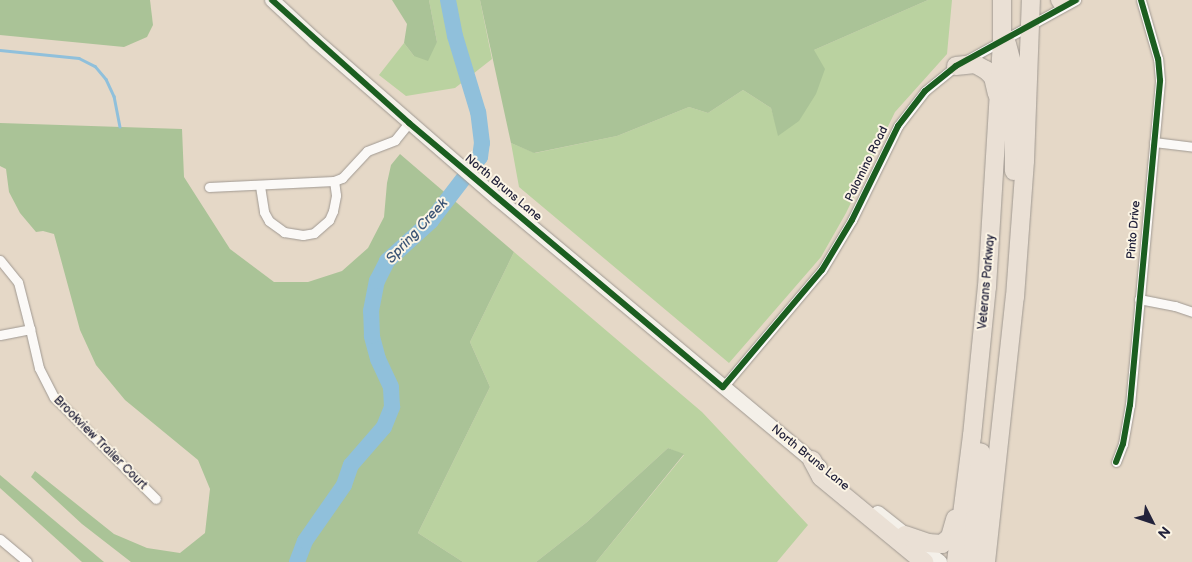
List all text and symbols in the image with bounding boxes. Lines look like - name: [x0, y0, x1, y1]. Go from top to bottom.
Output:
- street label: Palomino Road: [843, 124, 891, 204]
- street label: North Bruns Lane: [462, 152, 544, 224]
- water label: Spring Creek: [383, 195, 451, 267]
- street label: Pinto Drive: [1124, 200, 1144, 260]
- street label: Veterans Parkway: [976, 234, 998, 330]
- street label: Brookview Trailer Court: [50, 393, 150, 493]
- street label: North Bruns Lane: [768, 422, 852, 494]
- north arrow: [1127, 497, 1177, 547]
- text: N: [1154, 523, 1174, 542]

